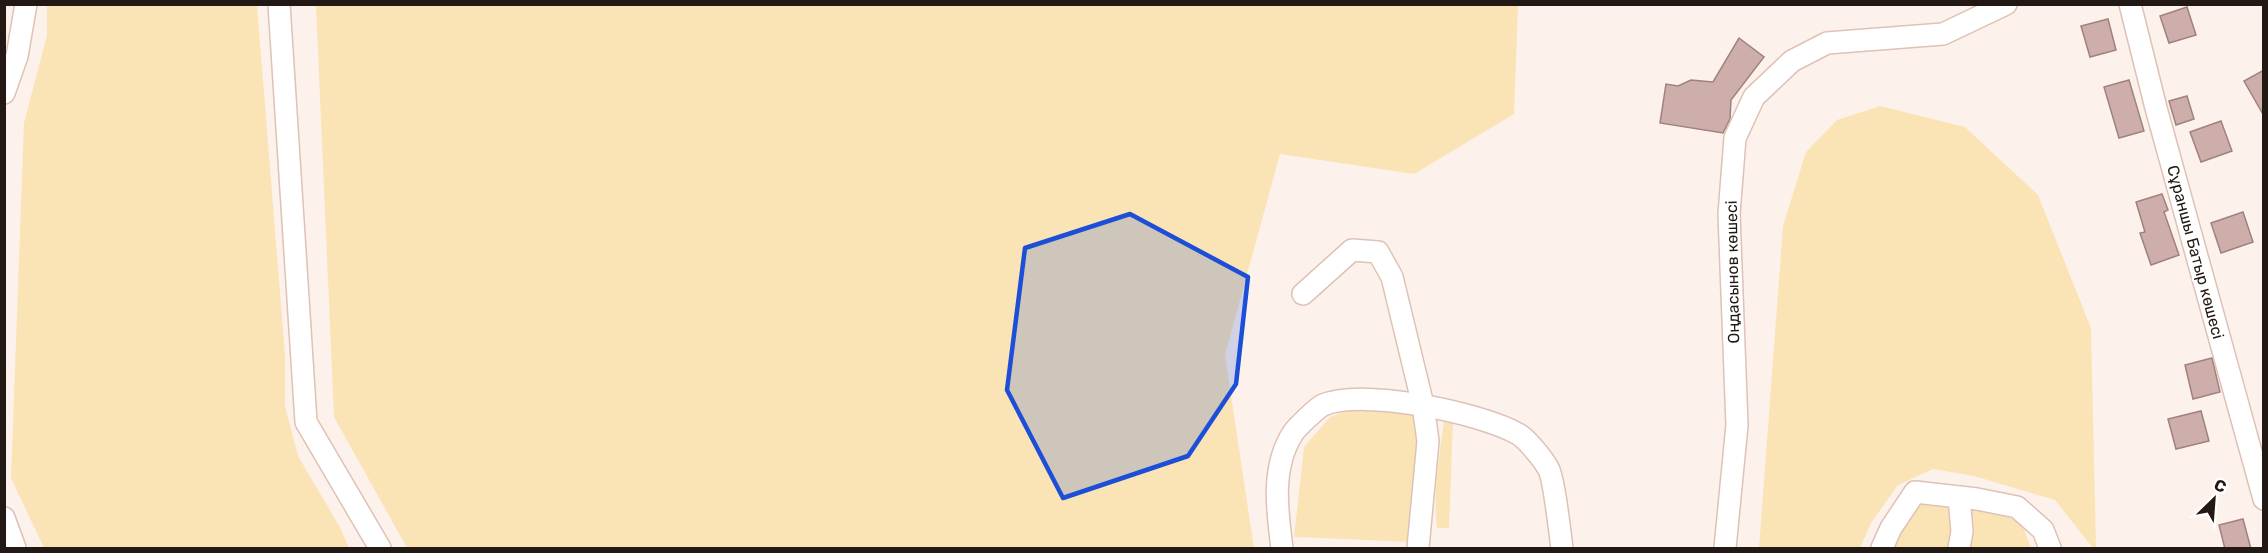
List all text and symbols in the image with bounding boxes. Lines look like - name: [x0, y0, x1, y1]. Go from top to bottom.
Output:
- street label: Сұраншы Батыр көшесі: [2163, 163, 2228, 341]
- street label: Оңдасынов көшесі: [1722, 200, 1743, 344]
- north arrow: [2184, 469, 2244, 529]
- text: С: [2211, 475, 2229, 497]

